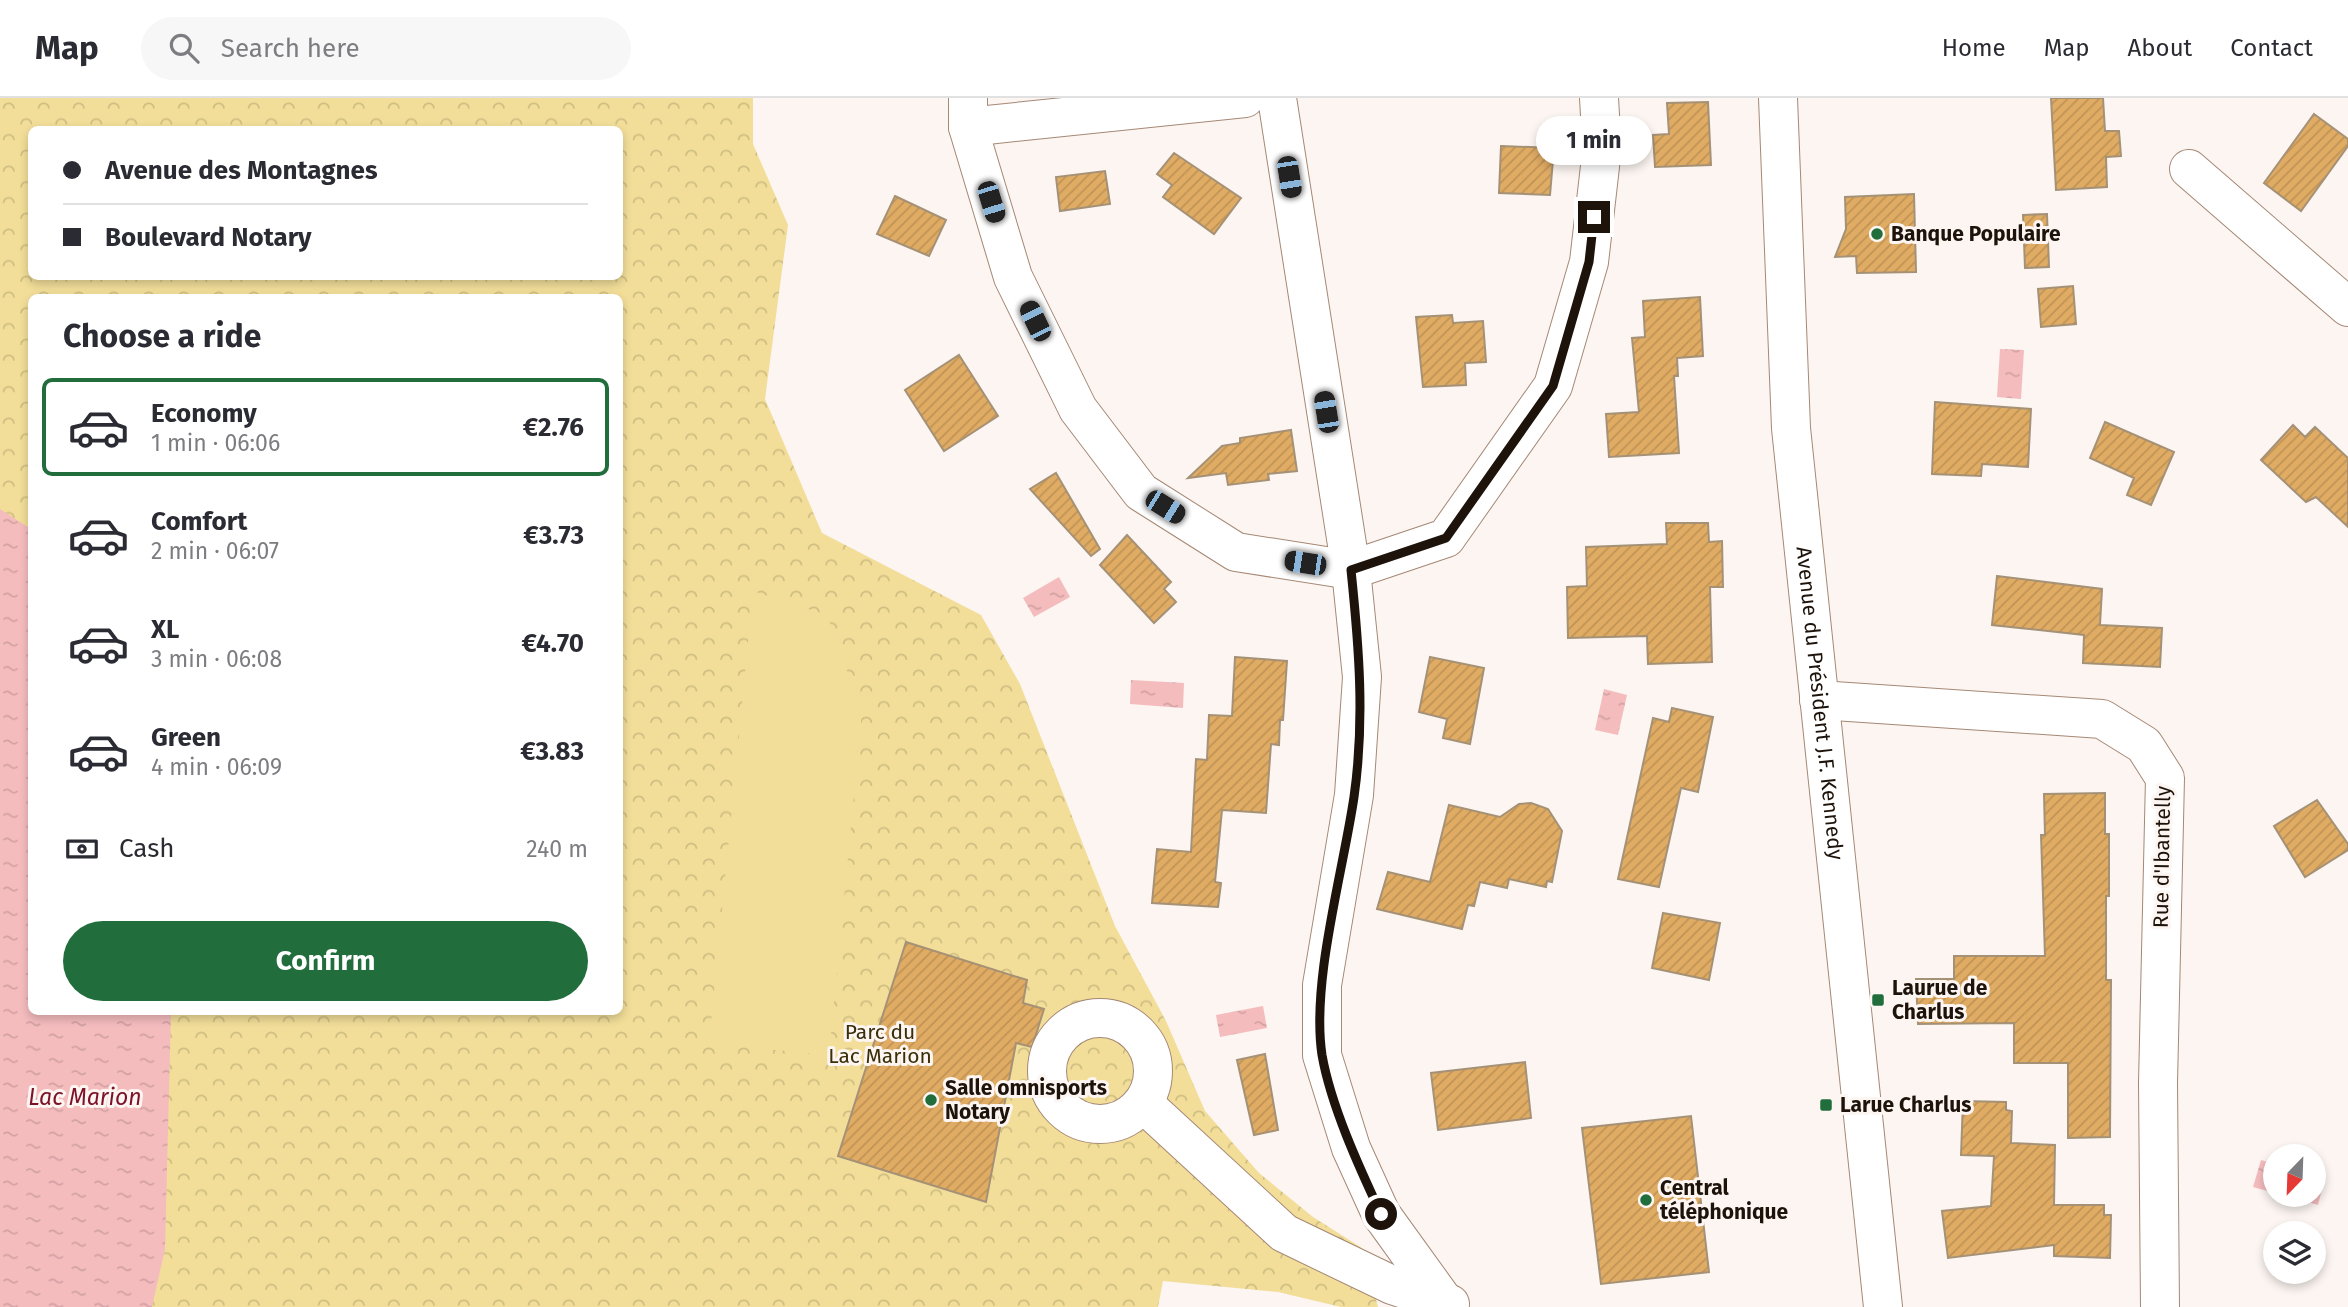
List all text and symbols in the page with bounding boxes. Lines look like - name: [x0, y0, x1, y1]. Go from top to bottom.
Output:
- search box: [141, 17, 631, 80]
- text: Map: [35, 28, 99, 68]
- icon: search: [165, 29, 203, 67]
- text: Search here: [221, 33, 360, 64]
- text: Home: [1942, 34, 2006, 62]
- text: Map: [2044, 34, 2090, 62]
- text: About: [2128, 34, 2192, 62]
- text: Contact: [2230, 34, 2313, 62]
- callout: 1 min: [1536, 116, 1652, 164]
- text: 1 min: [1566, 126, 1622, 154]
- text: Avenue des Montagnes: [105, 155, 377, 186]
- car: [1276, 155, 1303, 199]
- car: [975, 179, 1008, 225]
- route end: [1578, 201, 1610, 233]
- place label: Banque Populaire: [1891, 221, 2061, 247]
- text: Boulevard Notary: [105, 222, 312, 253]
- marker: Banque Populaire: [1869, 226, 1885, 242]
- car: [1017, 298, 1054, 344]
- text: Choose a ride: [63, 317, 261, 355]
- car: [1313, 390, 1340, 434]
- icon: car: [67, 396, 130, 459]
- text: Economy: [151, 398, 257, 429]
- text: €2.76: [523, 412, 584, 443]
- text: 1 min · 06:06: [151, 429, 280, 457]
- car: [1142, 487, 1189, 527]
- icon: car: [67, 504, 130, 567]
- text: Comfort: [151, 506, 247, 537]
- text: €3.73: [523, 520, 584, 551]
- text: 2 min · 06:07: [151, 537, 279, 565]
- street label: Avenue du Président J.F. Kennedy: [1790, 545, 1849, 862]
- car: [1283, 549, 1328, 577]
- icon: car: [67, 612, 130, 675]
- text: XL: [151, 614, 179, 645]
- text: €4.70: [521, 628, 584, 659]
- text: 3 min · 06:08: [151, 645, 282, 673]
- icon: car: [67, 720, 130, 783]
- text: Green: [151, 722, 221, 753]
- text: €3.83: [520, 736, 584, 767]
- text: 4 min · 06:09: [151, 753, 282, 781]
- street label: Rue d'Ibantelly: [2148, 785, 2176, 928]
- icon: cash: [63, 830, 101, 868]
- text: Cash: [119, 833, 175, 864]
- text: 240 m: [526, 835, 588, 863]
- button: Confirm: [63, 921, 588, 1001]
- place label: Laurue de Charlus: [1892, 975, 1988, 1025]
- marker: Laurue de Charlus: [1870, 992, 1886, 1008]
- park label: Parc du Lac Marion: [828, 1019, 932, 1069]
- place label: Salle omnisports Notary: [945, 1075, 1107, 1125]
- water label: Lac Marion: [28, 1083, 142, 1111]
- marker: Salle omnisports Notary: [923, 1092, 939, 1108]
- place label: Larue Charlus: [1840, 1092, 1971, 1118]
- marker: Larue Charlus: [1818, 1097, 1834, 1113]
- north arrow: [2263, 1144, 2326, 1208]
- map controls: [2263, 1144, 2326, 1284]
- place label: Central téléphonique: [1660, 1175, 1789, 1225]
- marker: Central téléphonique: [1638, 1192, 1654, 1208]
- route start: [1365, 1198, 1397, 1230]
- button: layers: [2263, 1221, 2326, 1284]

